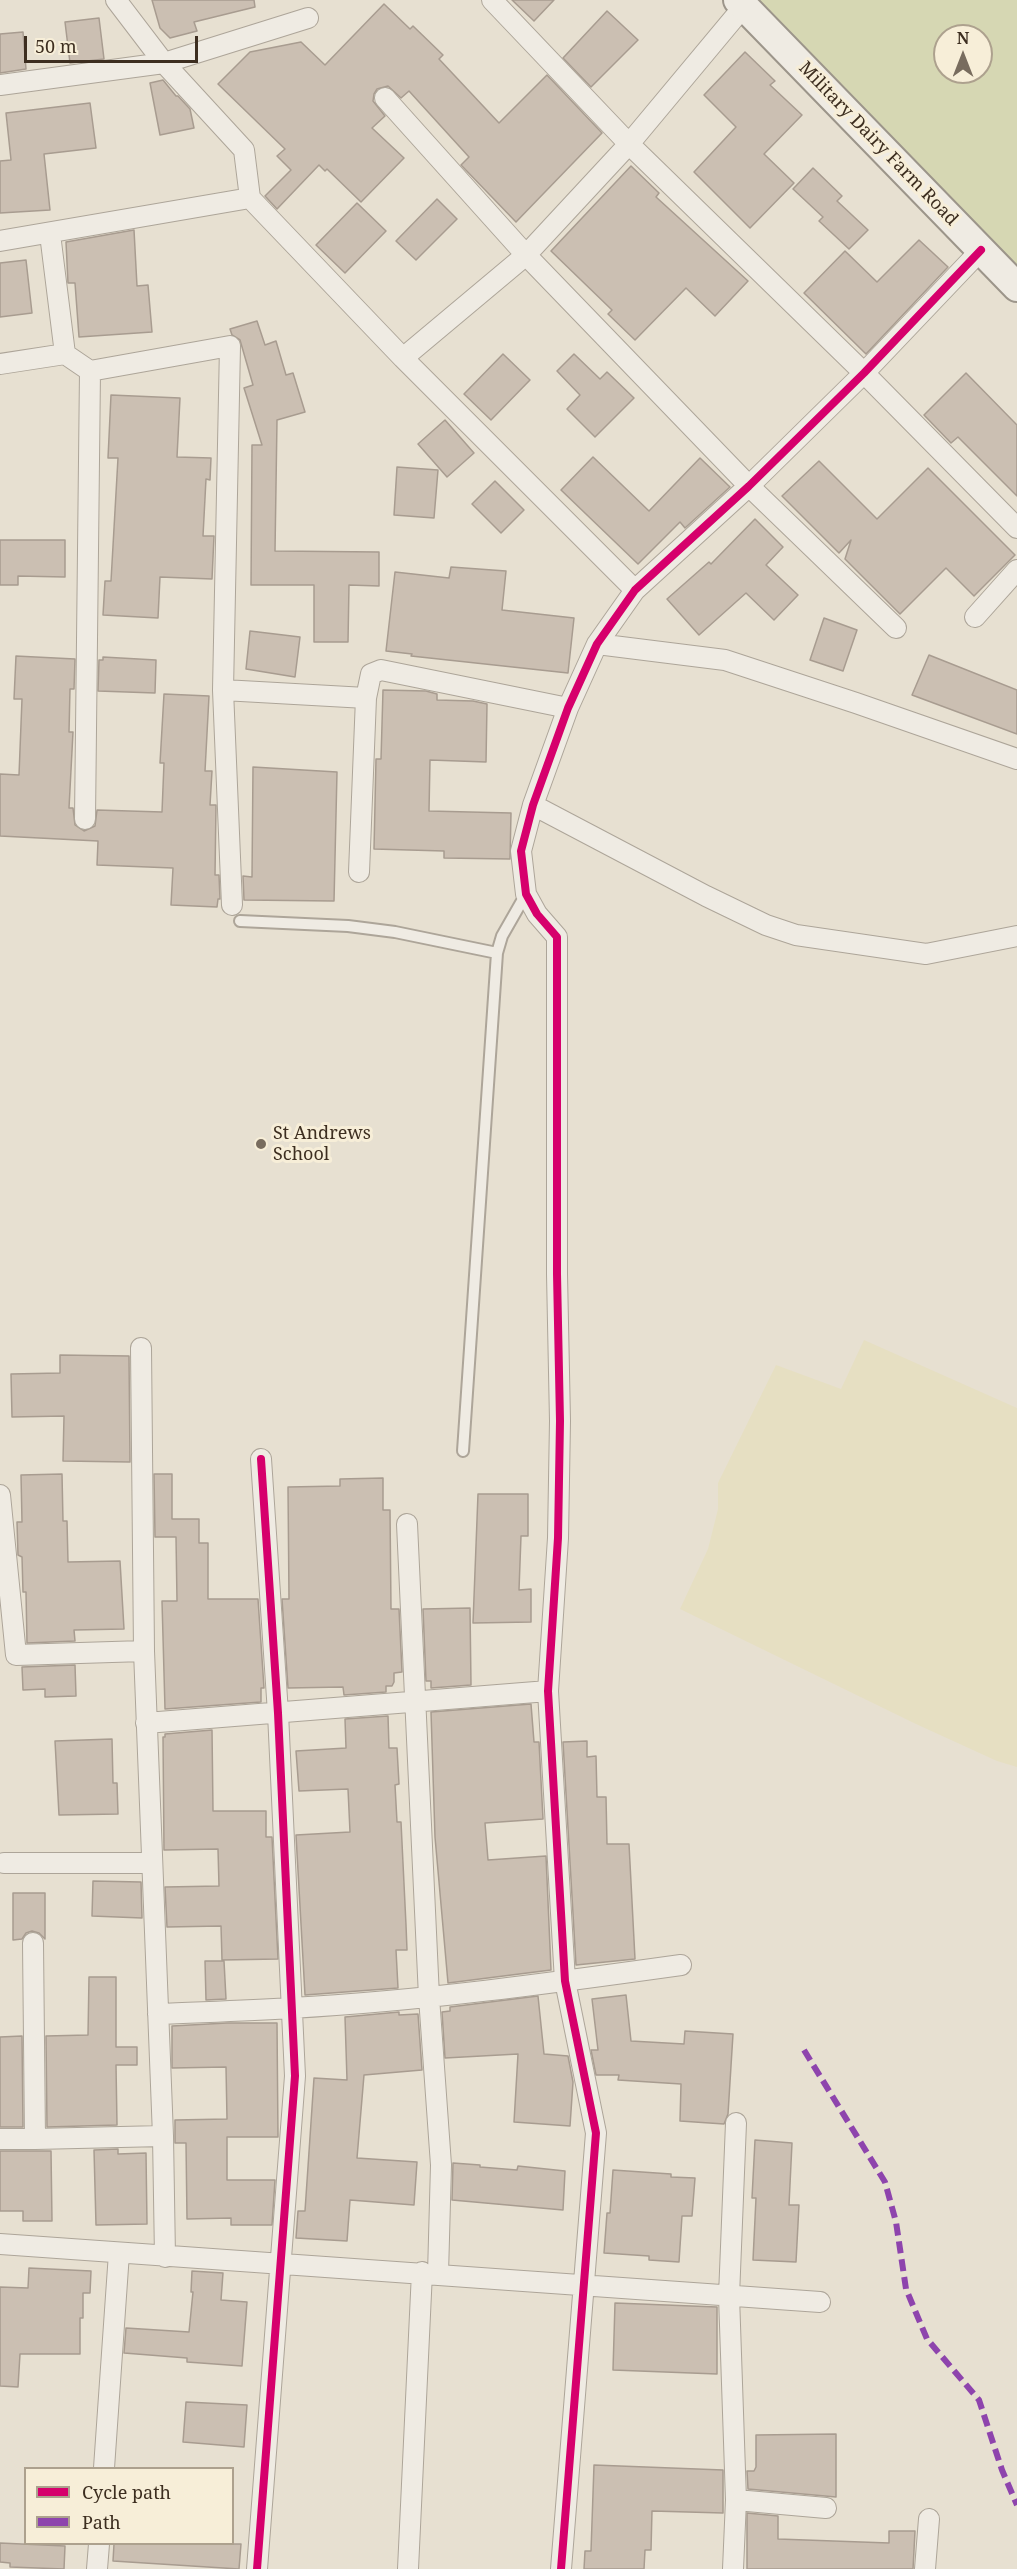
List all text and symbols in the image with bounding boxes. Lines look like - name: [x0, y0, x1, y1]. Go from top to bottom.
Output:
- scale bar: [27, 24, 201, 62]
- north arrow: [933, 24, 993, 84]
- text: N: [957, 27, 969, 49]
- text: 50 m: [35, 34, 77, 58]
- street label: Military Dairy Farm Road: [794, 57, 962, 231]
- place label: St Andrews School: [273, 1123, 371, 1166]
- marker: St Andrews School: [254, 1137, 268, 1151]
- legend: [24, 2467, 234, 2545]
- text: Cycle path: [82, 2480, 171, 2504]
- text: Path: [82, 2510, 121, 2534]

